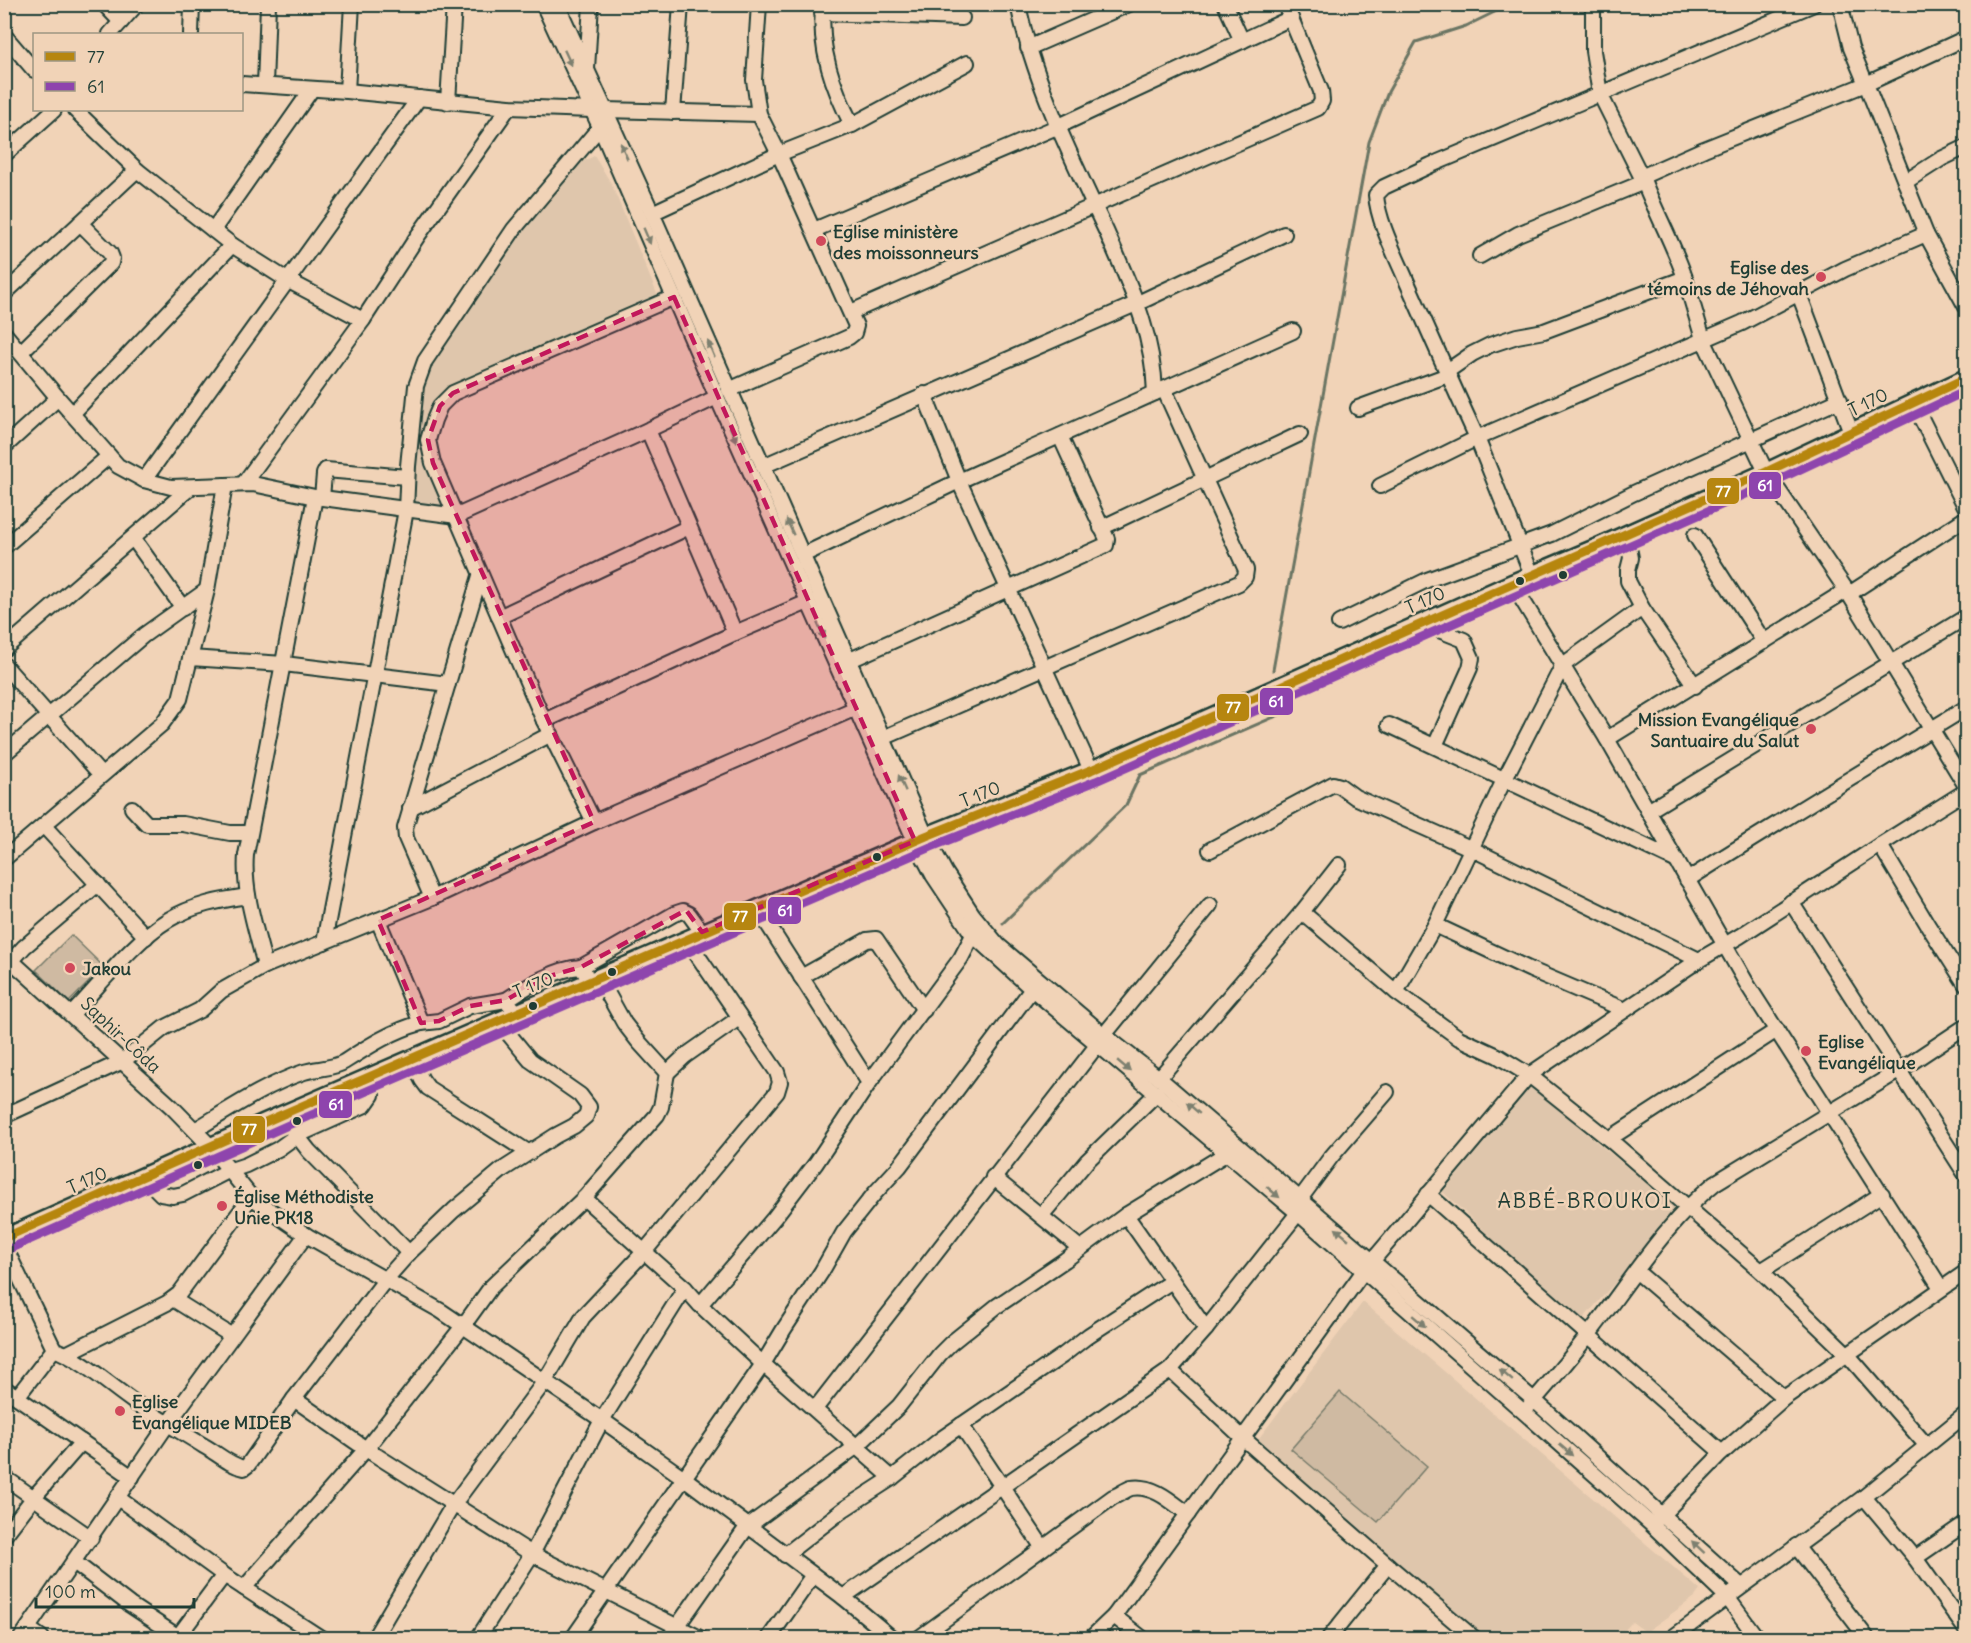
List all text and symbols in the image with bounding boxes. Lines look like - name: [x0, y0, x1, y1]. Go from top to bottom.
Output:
- legend: [33, 33, 243, 111]
- text: 77: [87, 45, 105, 68]
- one-way arrow: [563, 49, 572, 66]
- text: 61: [87, 75, 105, 98]
- one-way arrow: [619, 142, 629, 160]
- place label: Eglise ministère des moissonneurs: [833, 220, 979, 264]
- one-way arrow: [642, 227, 652, 245]
- marker: Eglise ministère des moissonneurs: [814, 234, 828, 248]
- place label: Eglise des témoins de Jéhovah: [1647, 256, 1810, 300]
- marker: Eglise des témoins de Jéhovah: [1814, 270, 1828, 284]
- one-way arrow: [706, 340, 715, 358]
- street label: T 170: [1844, 383, 1892, 421]
- one-way arrow: [729, 425, 738, 442]
- line badge: 61: [1748, 471, 1782, 500]
- text: 61: [1757, 475, 1773, 495]
- line badge: 77: [1706, 477, 1740, 505]
- text: 77: [1715, 481, 1731, 501]
- one-way arrow: [785, 518, 795, 536]
- unlabelled marker: [1557, 569, 1569, 581]
- unlabelled marker: [1514, 575, 1526, 587]
- street label: T 170: [1401, 581, 1449, 619]
- one-way arrow: [817, 623, 826, 640]
- line badge: 61: [1259, 687, 1294, 716]
- text: 61: [1268, 691, 1284, 711]
- line badge: 77: [1216, 693, 1250, 722]
- text: 77: [1225, 697, 1241, 717]
- place label: Mission Evangélique Santuaire du Salut: [1638, 708, 1800, 752]
- marker: Mission Evangélique Santuaire du Salut: [1804, 722, 1818, 736]
- one-way arrow: [897, 773, 907, 791]
- street label: T 170: [956, 776, 1004, 812]
- unlabelled marker: [871, 851, 883, 863]
- line badge: 61: [767, 896, 802, 925]
- text: 61: [777, 900, 793, 920]
- line badge: 77: [723, 902, 757, 931]
- text: 77: [732, 906, 748, 926]
- place label: Jakou: [82, 957, 132, 980]
- marker: Jakou: [63, 961, 77, 975]
- street label: T 170: [509, 966, 557, 1004]
- unlabelled marker: [606, 966, 618, 978]
- street label: Saphir-Côda: [76, 992, 166, 1078]
- unlabelled marker: [527, 1000, 539, 1012]
- place label: Eglise Evangélique: [1818, 1030, 1916, 1074]
- marker: Eglise Evangélique: [1799, 1044, 1813, 1058]
- one-way arrow: [1116, 1059, 1132, 1072]
- line badge: 61: [318, 1090, 353, 1119]
- text: 61: [328, 1094, 344, 1114]
- one-way arrow: [1186, 1102, 1201, 1115]
- line badge: 77: [232, 1115, 266, 1144]
- unlabelled marker: [291, 1115, 303, 1127]
- text: 77: [241, 1119, 257, 1139]
- unlabelled marker: [192, 1159, 204, 1171]
- street label: T 170: [63, 1161, 111, 1199]
- place label: Église Méthodiste Unie PK18: [234, 1185, 374, 1229]
- one-way arrow: [1265, 1185, 1280, 1198]
- district label: ABBÉ-BROUKOI: [1498, 1187, 1672, 1214]
- marker: Église Méthodiste Unie PK18: [215, 1199, 229, 1213]
- one-way arrow: [1334, 1228, 1350, 1241]
- one-way arrow: [1411, 1314, 1426, 1327]
- one-way arrow: [1499, 1369, 1514, 1382]
- place label: Eglise Evangélique MIDEB: [132, 1390, 292, 1434]
- marker: Eglise Evangélique MIDEB: [113, 1404, 127, 1418]
- one-way arrow: [1558, 1443, 1574, 1456]
- one-way arrow: [1691, 1541, 1706, 1554]
- scale bar: [36, 1571, 194, 1609]
- text: 100 m: [45, 1580, 96, 1603]

